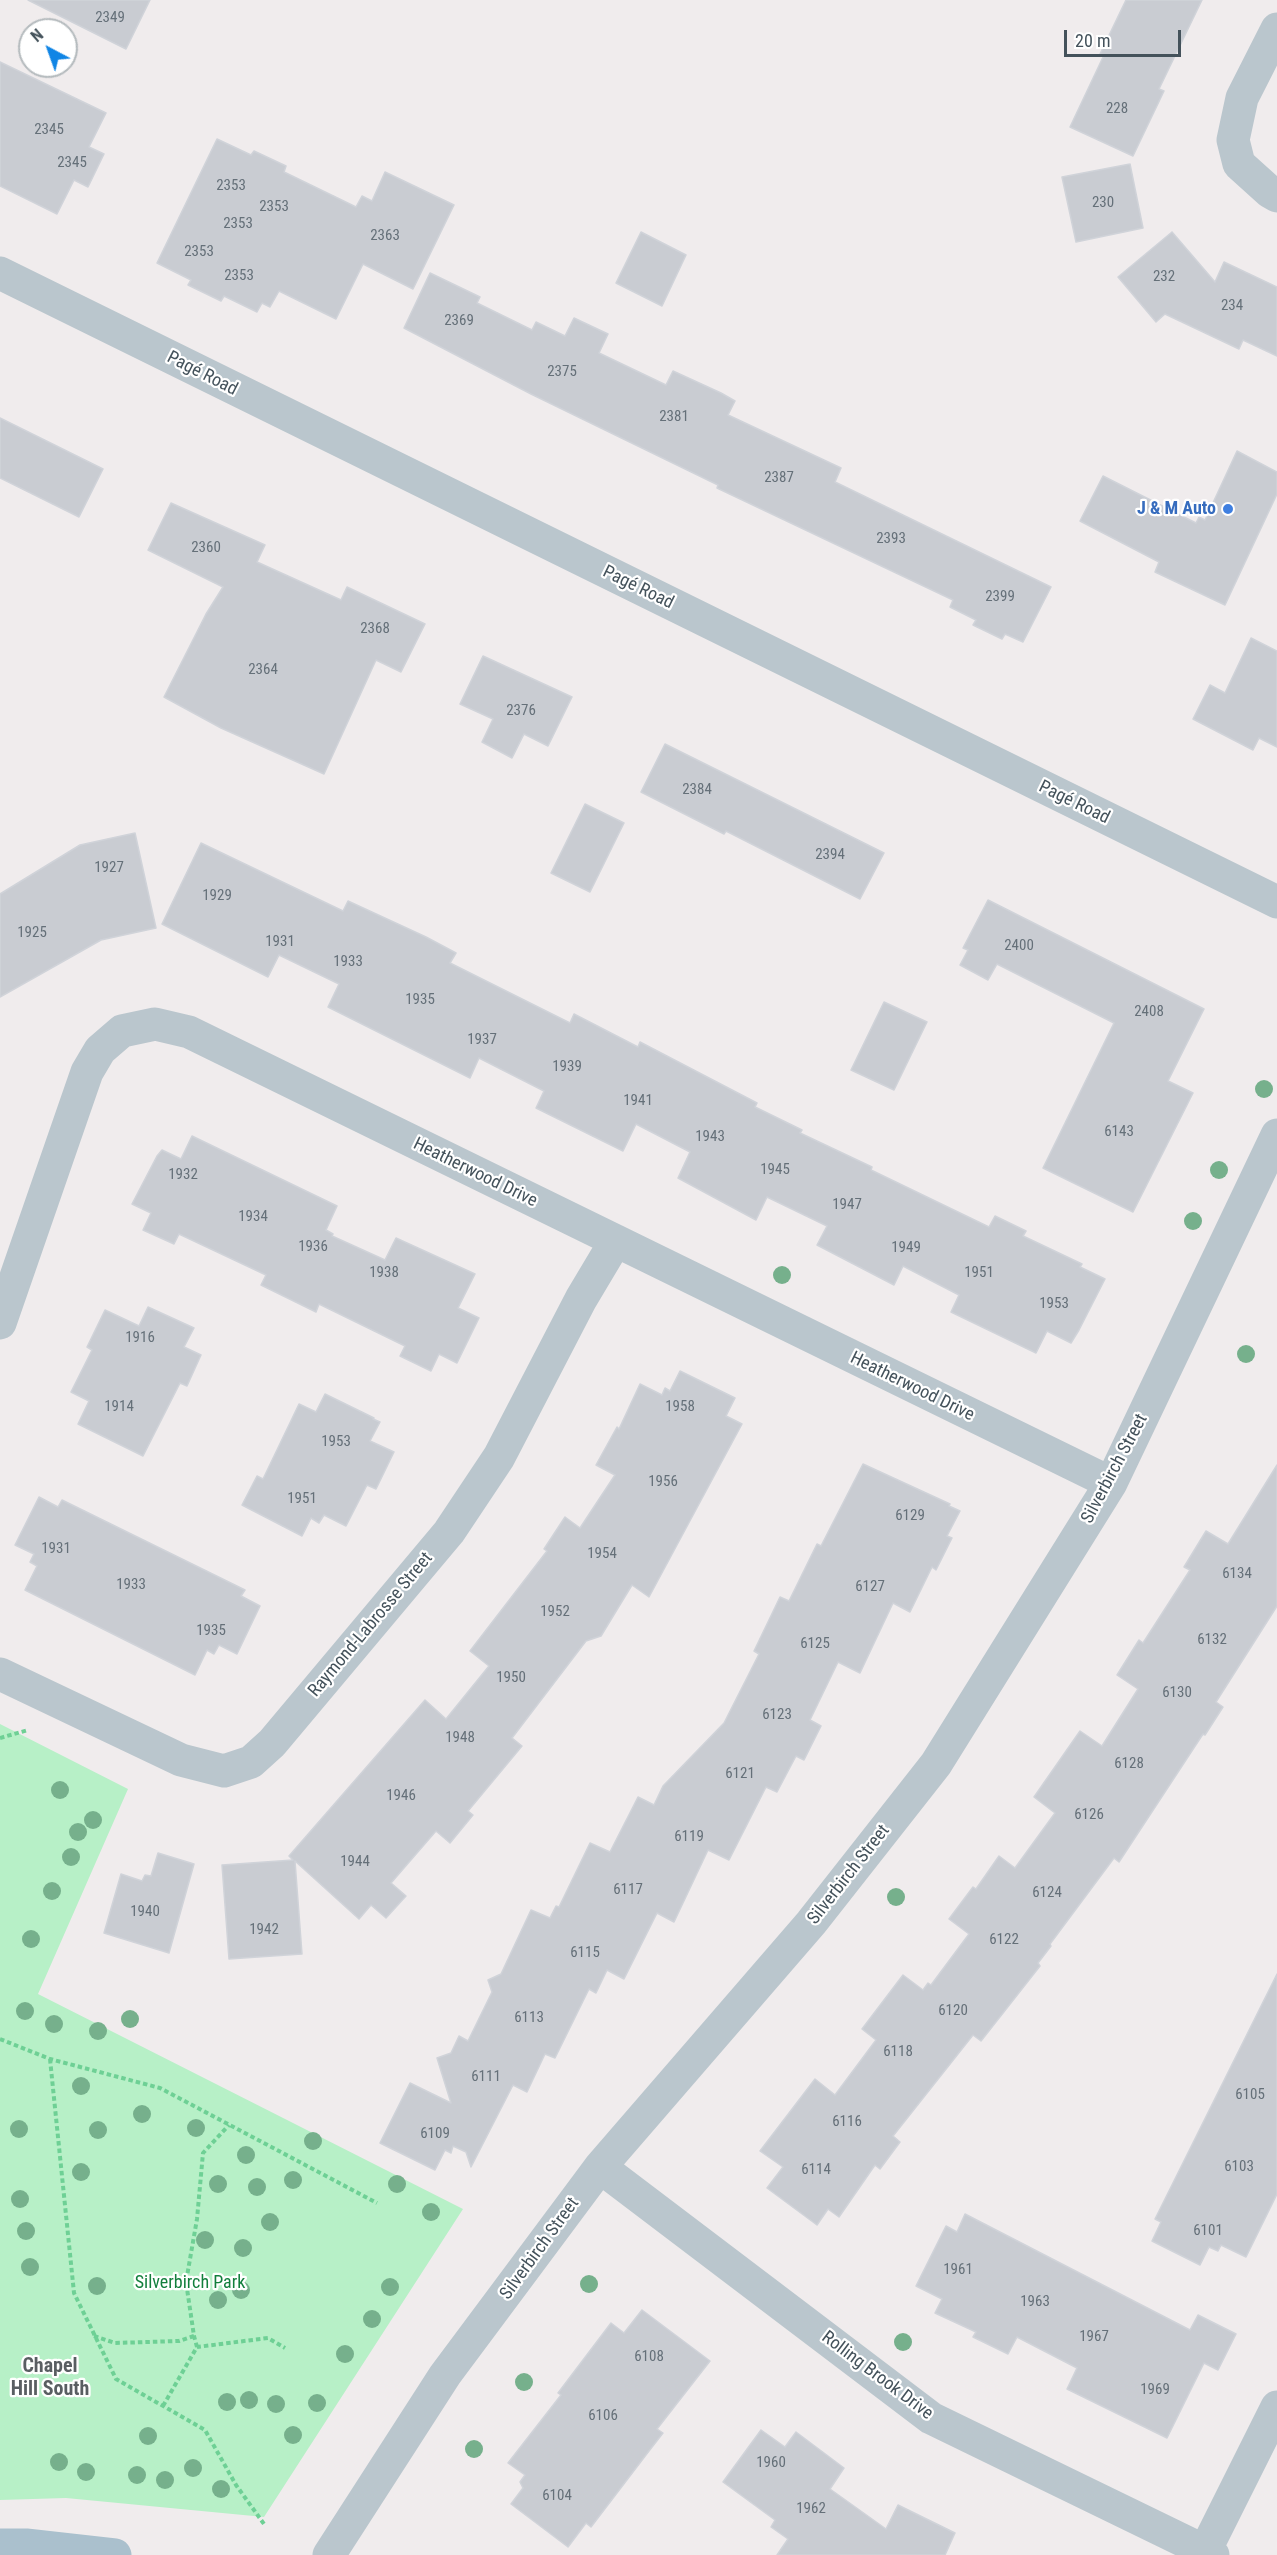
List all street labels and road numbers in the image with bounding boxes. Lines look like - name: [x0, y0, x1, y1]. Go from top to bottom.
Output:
- street label: Pagé Road: [163, 347, 241, 401]
- street label: Pagé Road: [599, 562, 677, 614]
- street label: Pagé Road: [1035, 777, 1113, 829]
- street label: Heatherwood Drive: [410, 1134, 540, 1212]
- street label: Heatherwood Drive: [847, 1348, 977, 1426]
- street label: Silverbirch Street: [1077, 1411, 1153, 1527]
- street label: Raymond-Labrosse Street: [304, 1548, 438, 1702]
- street label: Silverbirch Street: [803, 1821, 895, 1929]
- street label: Silverbirch Street: [496, 2194, 584, 2304]
- street label: Rolling Brook Drive: [817, 2327, 937, 2425]

